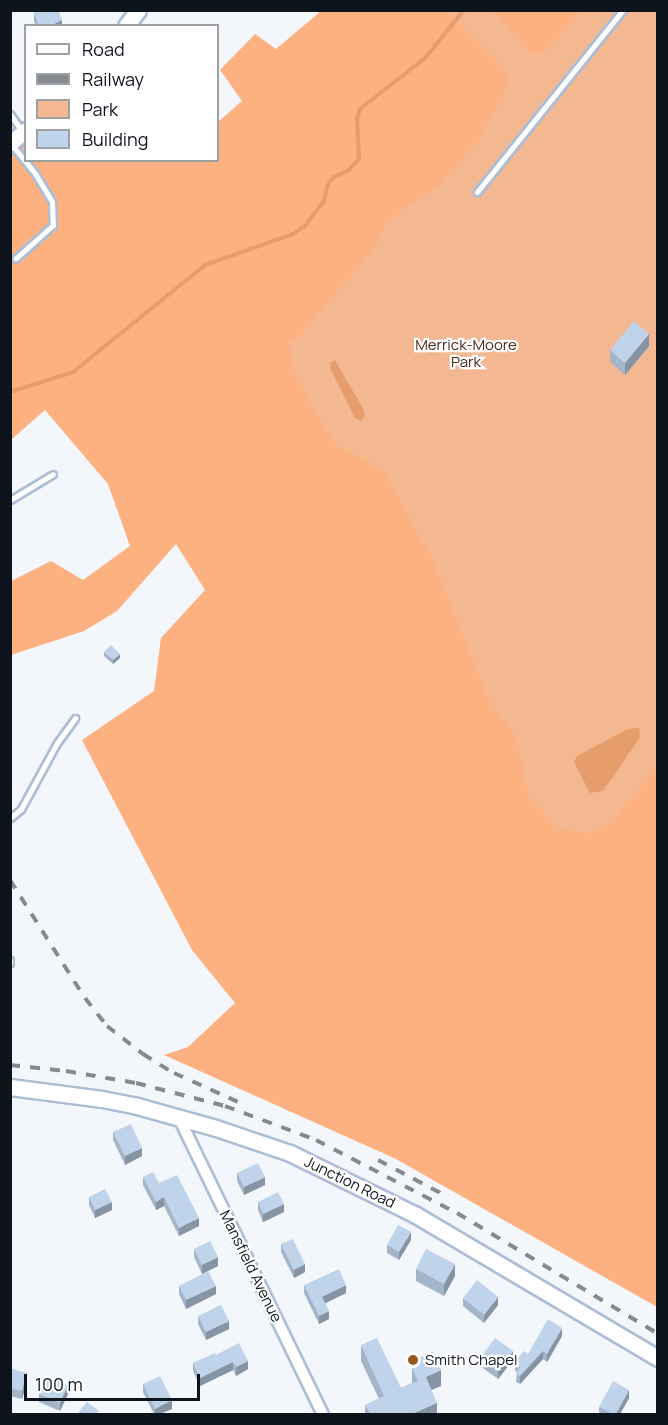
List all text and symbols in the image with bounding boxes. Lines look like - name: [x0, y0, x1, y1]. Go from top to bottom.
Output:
- legend: [24, 24, 219, 162]
- text: Road: [82, 37, 125, 61]
- text: Railway: [82, 67, 144, 91]
- text: Park: [82, 97, 118, 121]
- text: Building: [82, 127, 148, 151]
- park label: Merrick-Moore Park: [415, 335, 517, 370]
- street label: Junction Road: [302, 1152, 398, 1212]
- street label: Mansfield Avenue: [216, 1207, 286, 1325]
- place label: Smith Chapel: [425, 1351, 518, 1369]
- marker: Smith Chapel: [406, 1353, 420, 1367]
- scale bar: [27, 1362, 202, 1400]
- text: 100 m: [35, 1372, 83, 1396]

